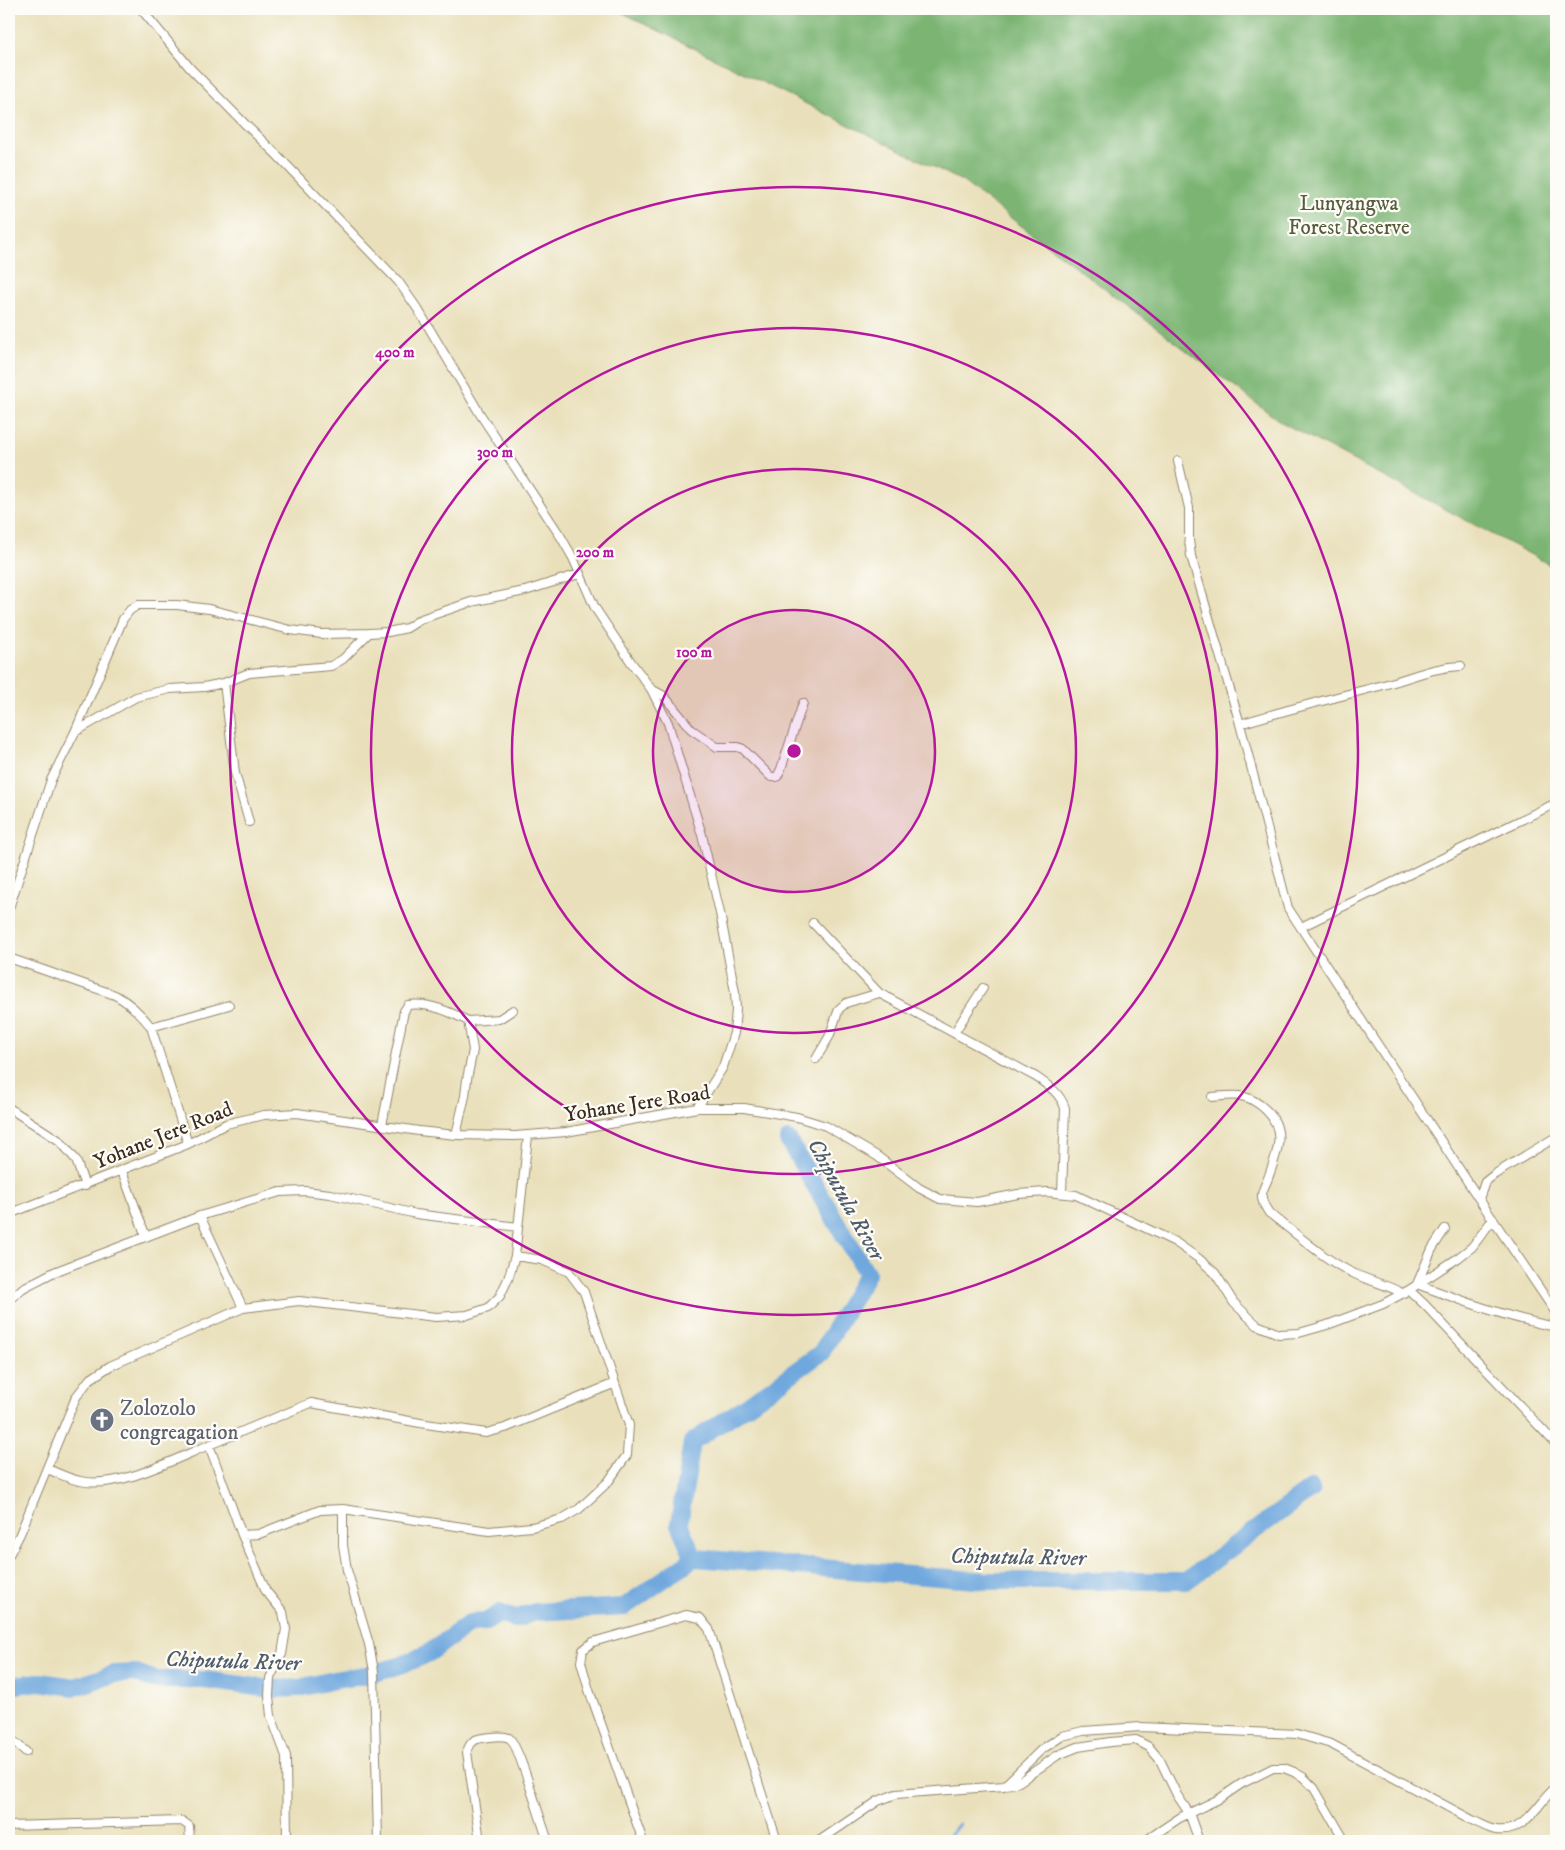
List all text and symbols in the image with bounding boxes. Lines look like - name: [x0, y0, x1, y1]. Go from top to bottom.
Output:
- park label: Lunyangwa Forest Reserve: [1288, 191, 1410, 241]
- text: 400 m: [374, 343, 415, 362]
- text: 300 m: [477, 443, 514, 462]
- text: 200 m: [576, 543, 615, 562]
- text: 100 m: [676, 643, 713, 662]
- centre of rings: [785, 742, 803, 760]
- street label: Yohane Jere Road: [562, 1080, 712, 1128]
- street label: Yohane Jere Road: [90, 1096, 237, 1176]
- water label: Chiputula River: [801, 1134, 891, 1267]
- place label: Zolozolo congreagation: [120, 1396, 238, 1446]
- church icon: Zolozolo congreagation: [89, 1407, 115, 1433]
- water label: Chiputula River: [950, 1543, 1088, 1572]
- water label: Chiputula River: [165, 1646, 303, 1677]

